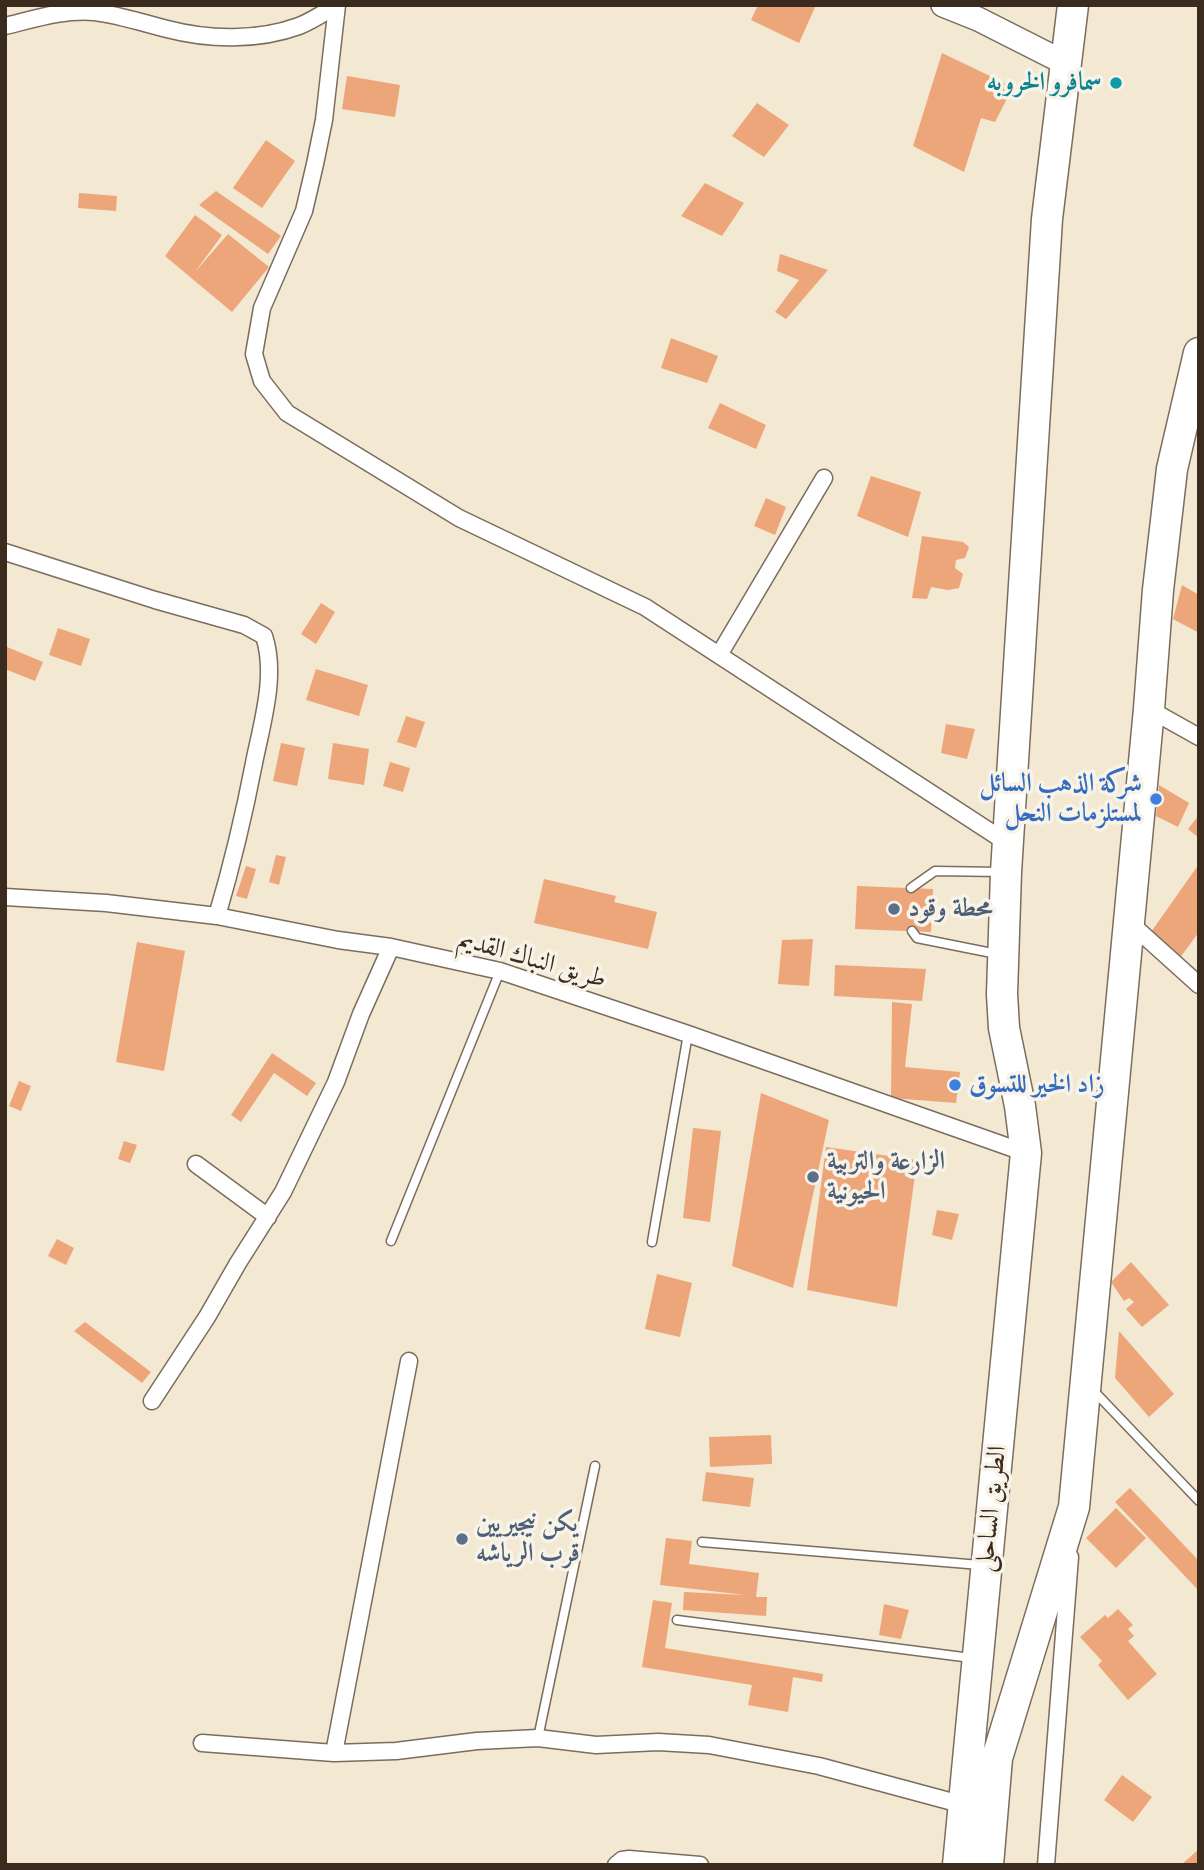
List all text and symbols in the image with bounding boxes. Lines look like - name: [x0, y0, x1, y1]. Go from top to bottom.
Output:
- place label: سمافرو الخروبه: [987, 67, 1102, 99]
- marker: سمافرو الخروبه: [1108, 75, 1124, 91]
- place label: شركة الذهب السائل لمستلزمات النحل: [979, 768, 1142, 830]
- marker: شركة الذهب السائل لمستلزمات النحل: [1148, 791, 1164, 807]
- place label: محطة وقود: [908, 893, 992, 925]
- marker: محطة وقود: [886, 901, 902, 917]
- street label: طريق النباك القديم: [454, 924, 610, 996]
- place label: زاد الخير للتسوق: [969, 1069, 1105, 1101]
- marker: زاد الخير للتسوق: [947, 1077, 963, 1093]
- place label: الزارعة والتربية الحيونية: [827, 1146, 945, 1208]
- marker: الزارعة والتربية الحيونية: [805, 1169, 821, 1185]
- street label: الطريق الساحلى: [970, 1444, 1014, 1574]
- place label: يكن نيجيريين قرب الرياشه: [476, 1508, 580, 1570]
- marker: يكن نيجيريين قرب الرياشه: [454, 1531, 470, 1547]

